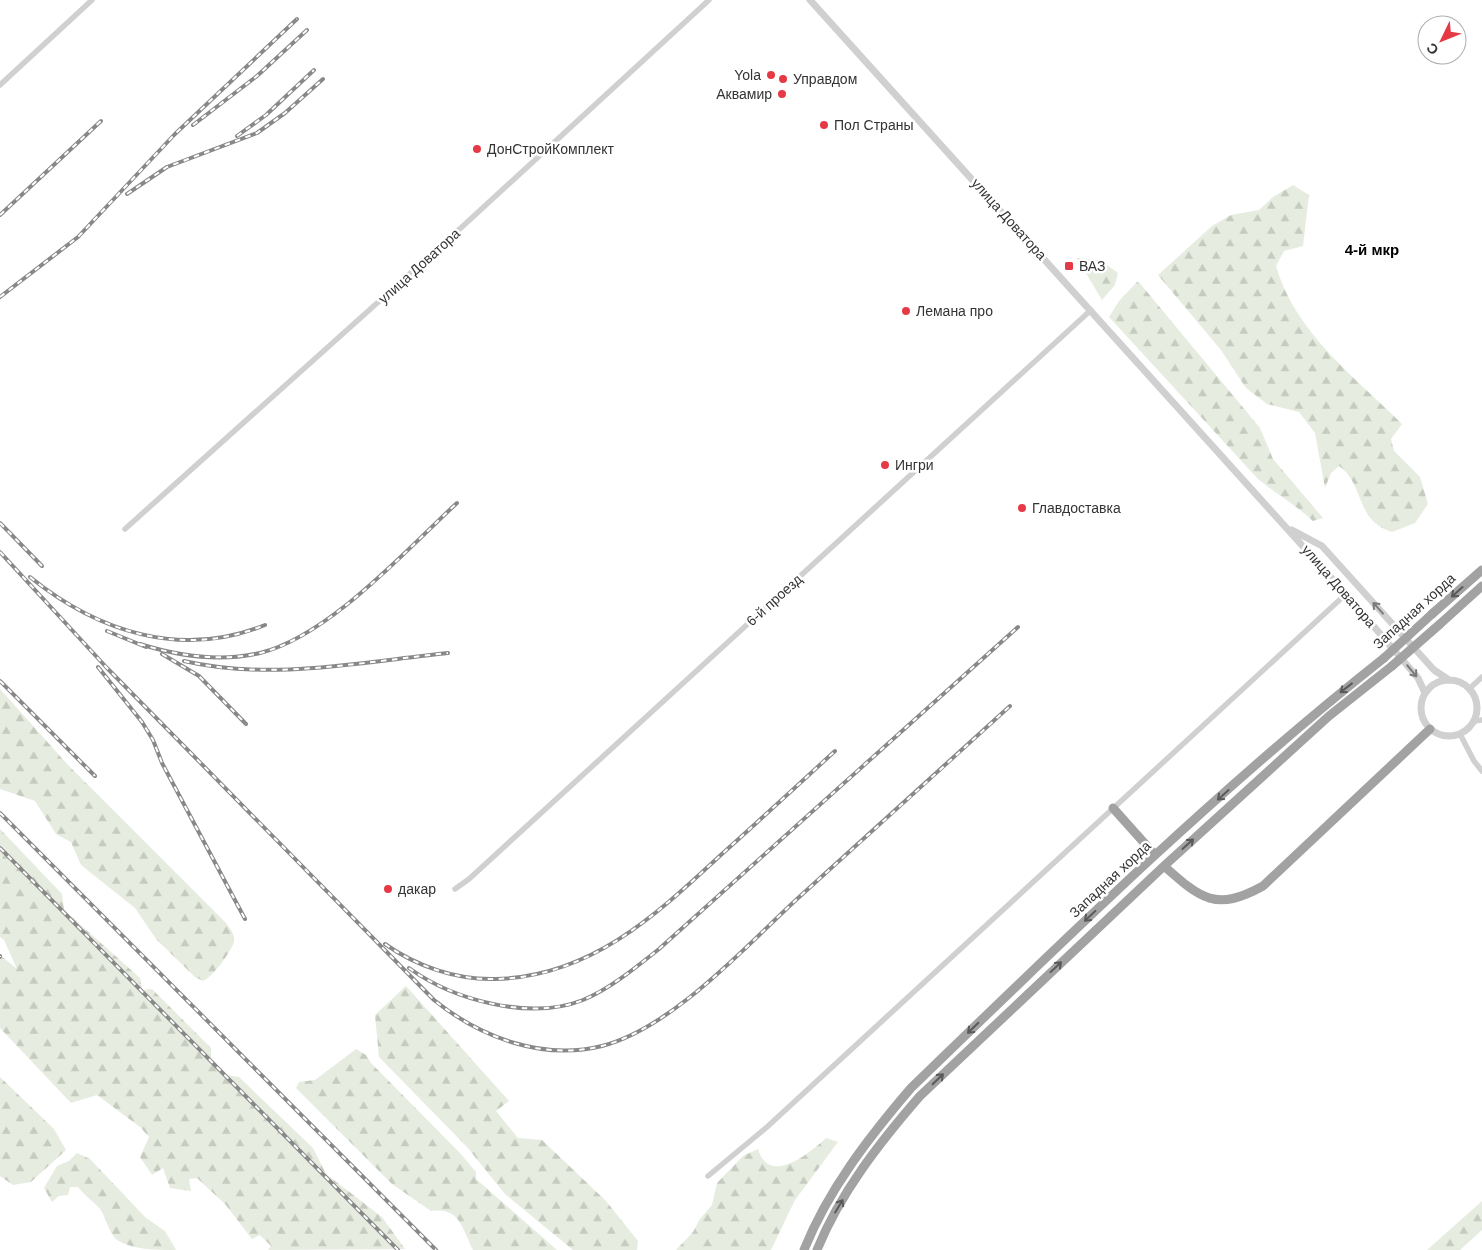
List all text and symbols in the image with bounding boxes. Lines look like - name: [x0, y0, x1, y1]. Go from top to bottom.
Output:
- north arrow: [1417, 15, 1467, 65]
- text: С: [1423, 40, 1442, 58]
- place label: Yola: [734, 67, 761, 83]
- marker: Yola: [765, 69, 777, 81]
- place label: Управдом: [793, 71, 857, 87]
- marker: Управдом: [777, 73, 789, 85]
- place label: Аквамир: [716, 86, 772, 102]
- marker: Аквамир: [776, 88, 788, 100]
- place label: Пол Страны: [834, 117, 914, 133]
- marker: Пол Страны: [818, 119, 830, 131]
- place label: ДонСтройКомплект: [487, 141, 614, 157]
- marker: ДонСтройКомплект: [471, 143, 483, 155]
- street label: улица Доватора: [968, 175, 1050, 263]
- street label: улица Доватора: [375, 225, 463, 307]
- district label: 4-й мкр: [1345, 241, 1399, 258]
- place label: ВАЗ: [1079, 258, 1106, 274]
- marker: ВАЗ: [1063, 260, 1075, 272]
- place label: Лемана про: [916, 303, 993, 319]
- marker: Лемана про: [900, 305, 912, 317]
- place label: Ингри: [895, 457, 934, 473]
- marker: Ингри: [879, 459, 891, 471]
- place label: Главдоставка: [1032, 500, 1121, 516]
- marker: Главдоставка: [1016, 502, 1028, 514]
- street label: улица Доватора: [1299, 541, 1379, 631]
- street label: Западная хорда: [1370, 570, 1458, 652]
- street label: 6-й проезд: [743, 571, 805, 629]
- one-way arrow: [1451, 586, 1464, 598]
- one-way arrow: [1373, 602, 1384, 615]
- one-way arrow: [1406, 664, 1417, 677]
- one-way arrow: [1339, 682, 1352, 693]
- one-way arrow: [1217, 789, 1230, 800]
- street label: Западная хорда: [1066, 837, 1154, 921]
- one-way arrow: [1182, 838, 1195, 850]
- place label: дакар: [398, 881, 436, 897]
- marker: дакар: [382, 883, 394, 895]
- one-way arrow: [1084, 910, 1097, 922]
- one-way arrow: [1050, 961, 1063, 973]
- one-way arrow: [966, 1022, 979, 1034]
- one-way arrow: [932, 1073, 945, 1085]
- one-way arrow: [835, 1200, 845, 1214]

